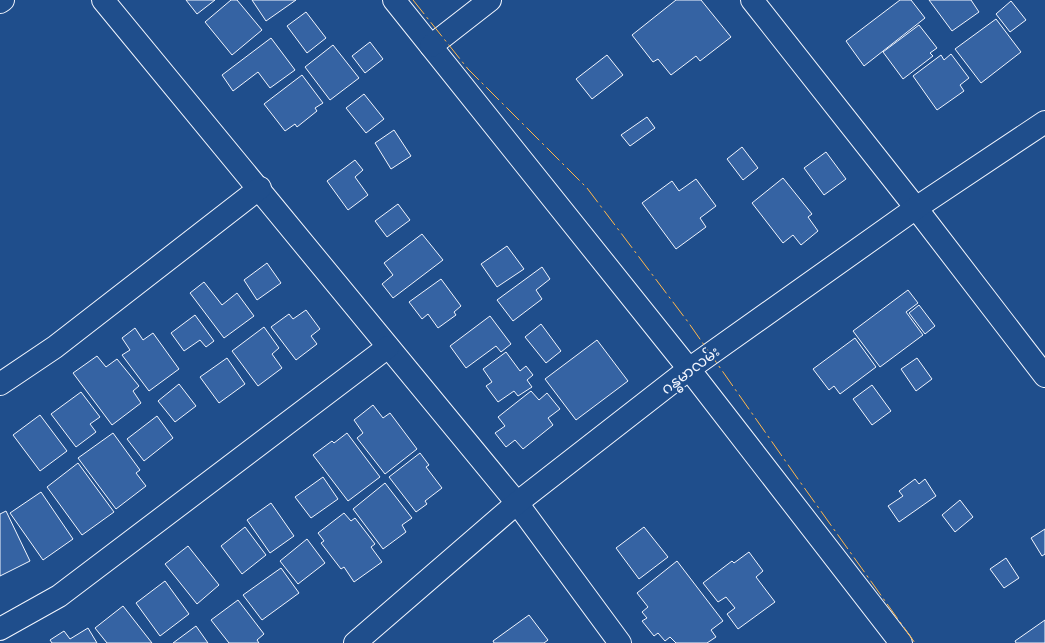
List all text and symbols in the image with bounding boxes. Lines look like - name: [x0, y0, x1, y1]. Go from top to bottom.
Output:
- street label: ဂန္ဓမာလမ်း: [656, 340, 725, 401]

